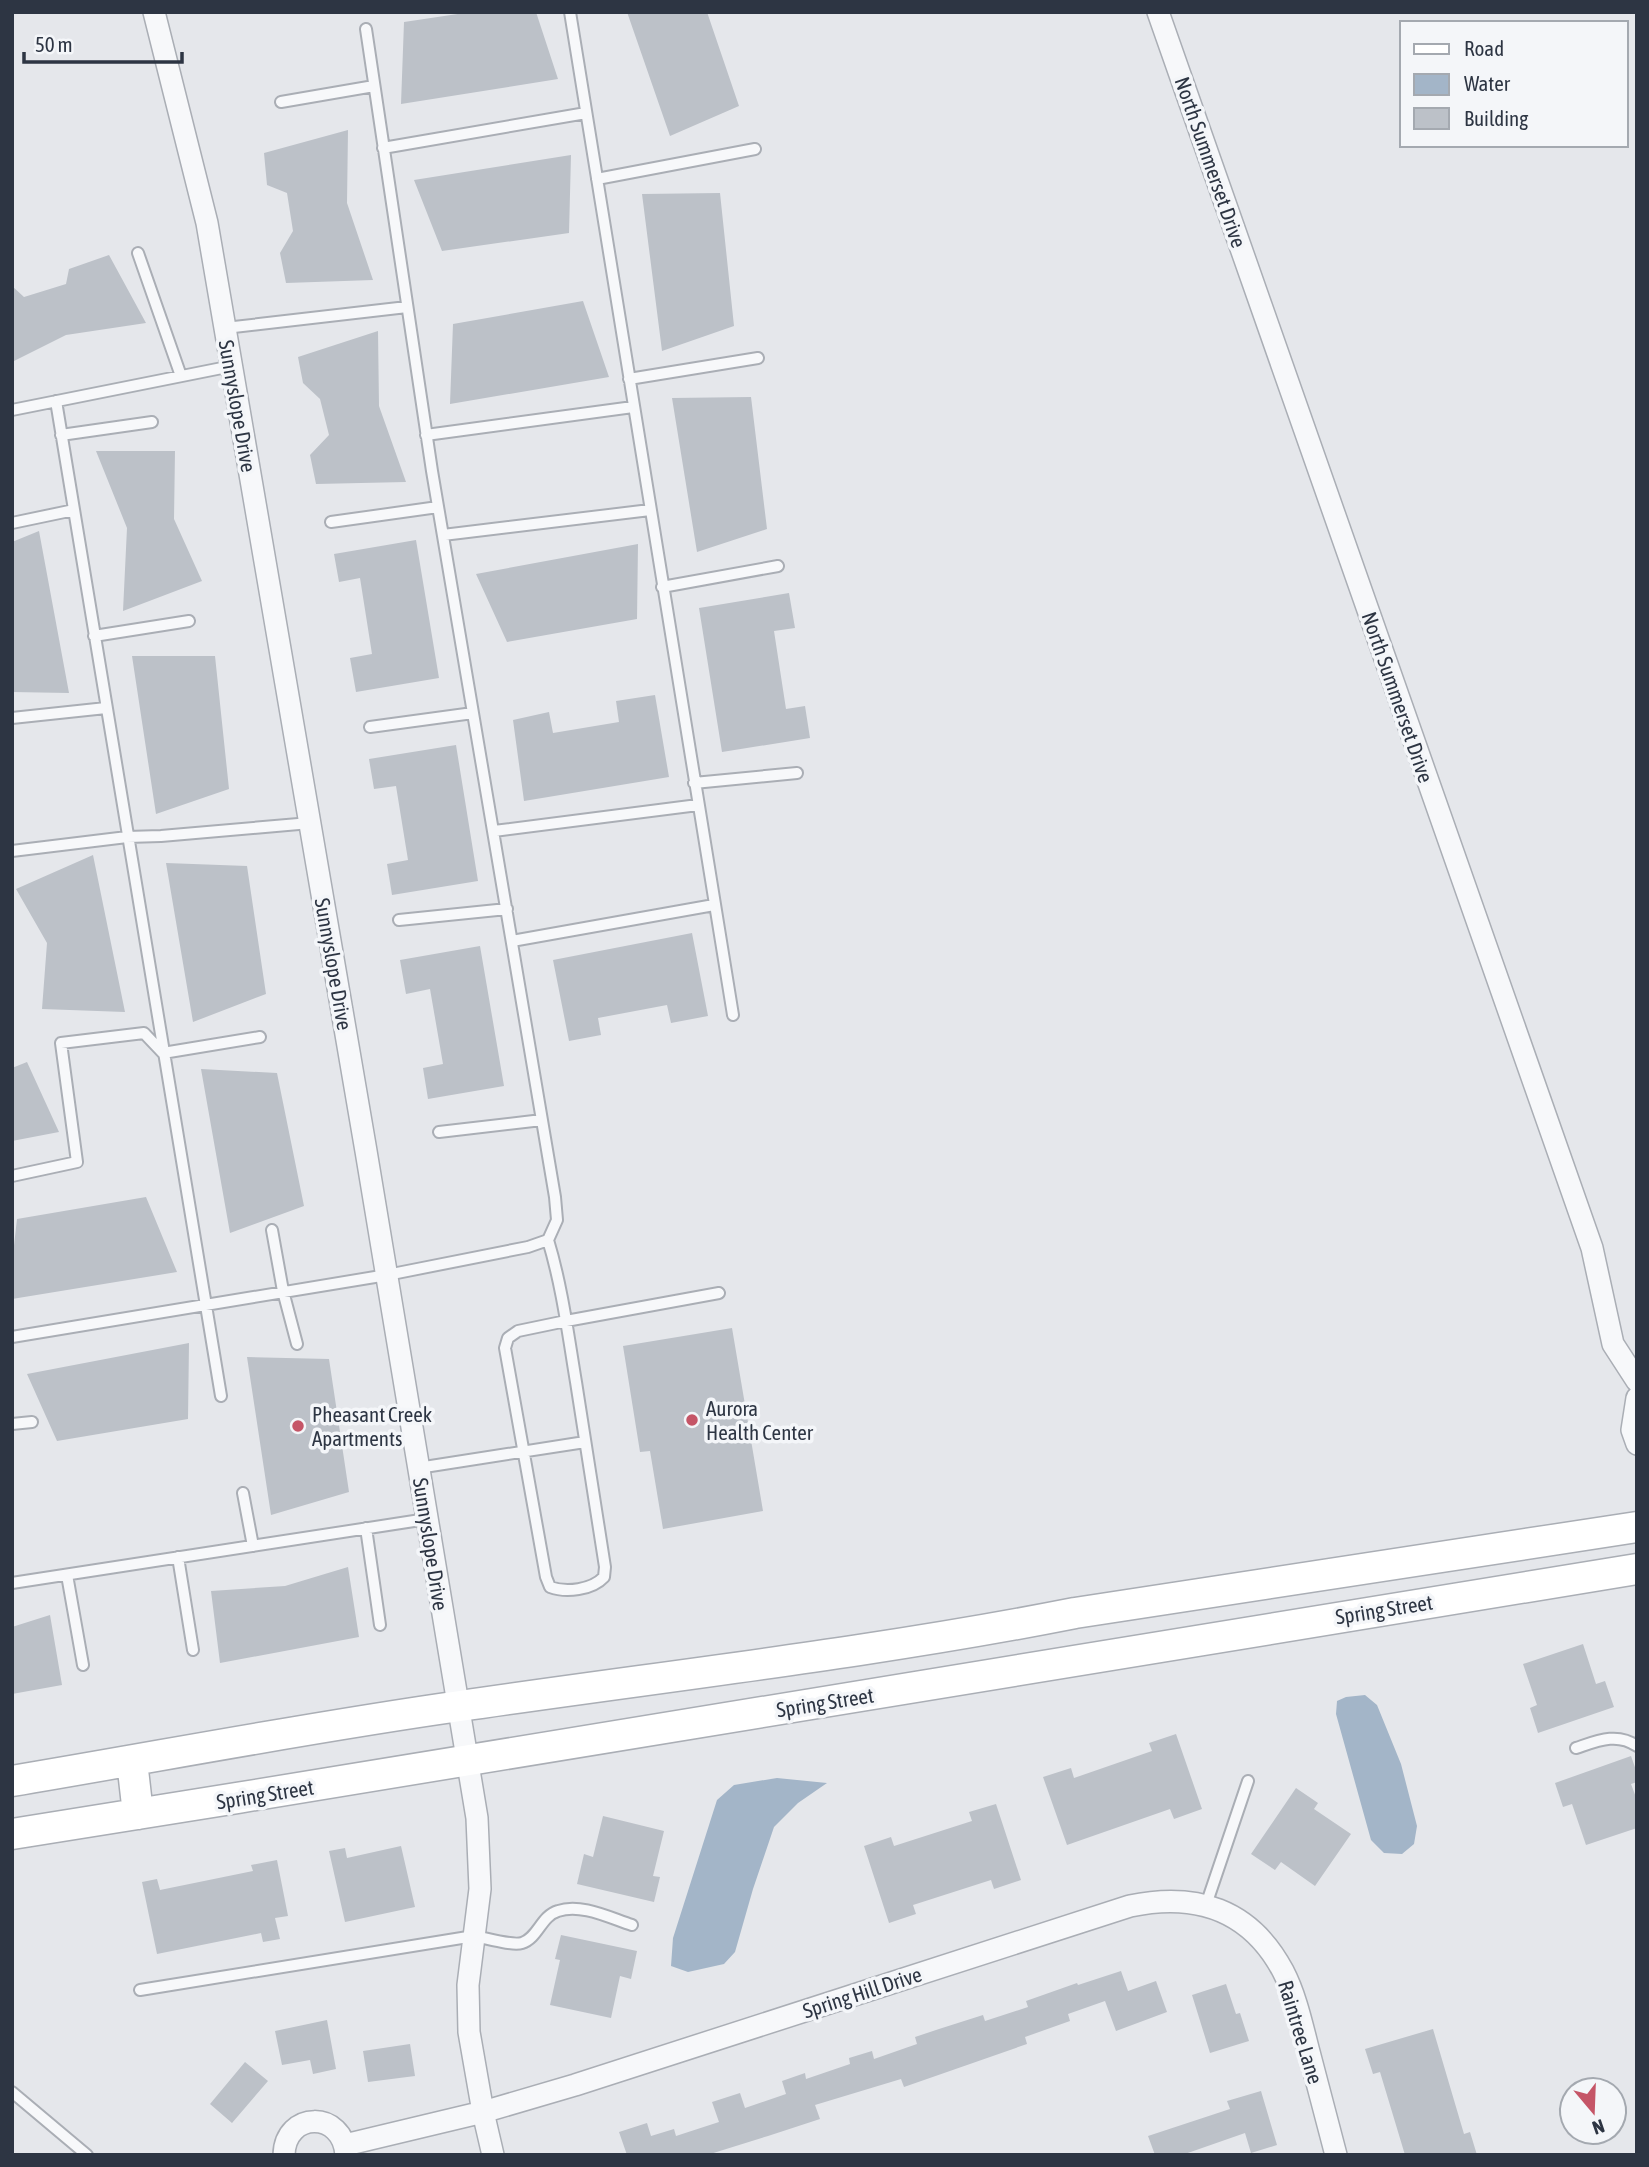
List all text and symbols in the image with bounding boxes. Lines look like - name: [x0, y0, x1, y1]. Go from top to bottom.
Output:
- scale bar: [24, 21, 182, 65]
- legend: [1400, 21, 1628, 147]
- text: 50 m: [35, 32, 73, 56]
- text: Road: [1464, 36, 1504, 60]
- text: Water: [1464, 71, 1511, 95]
- street label: North Summerset Drive: [1171, 74, 1251, 250]
- text: Building: [1464, 106, 1528, 130]
- street label: Sunnyslope Drive: [215, 338, 261, 474]
- street label: North Summerset Drive: [1358, 609, 1438, 785]
- street label: Sunnyslope Drive: [311, 896, 357, 1032]
- place label: Aurora Health Center: [706, 1396, 814, 1444]
- place label: Pheasant Creek Apartments: [312, 1402, 432, 1450]
- marker: Aurora Health Center: [684, 1412, 700, 1428]
- marker: Pheasant Creek Apartments: [290, 1418, 306, 1434]
- street label: Sunnyslope Drive: [409, 1476, 453, 1612]
- street label: Spring Street: [1334, 1589, 1434, 1629]
- street label: Spring Street: [775, 1682, 875, 1722]
- street label: Spring Street: [215, 1774, 315, 1814]
- street label: Spring Hill Drive: [799, 1961, 925, 2023]
- street label: Raintree Lane: [1274, 1977, 1328, 2087]
- north arrow: [1558, 2076, 1628, 2146]
- text: N: [1590, 2115, 1607, 2139]

